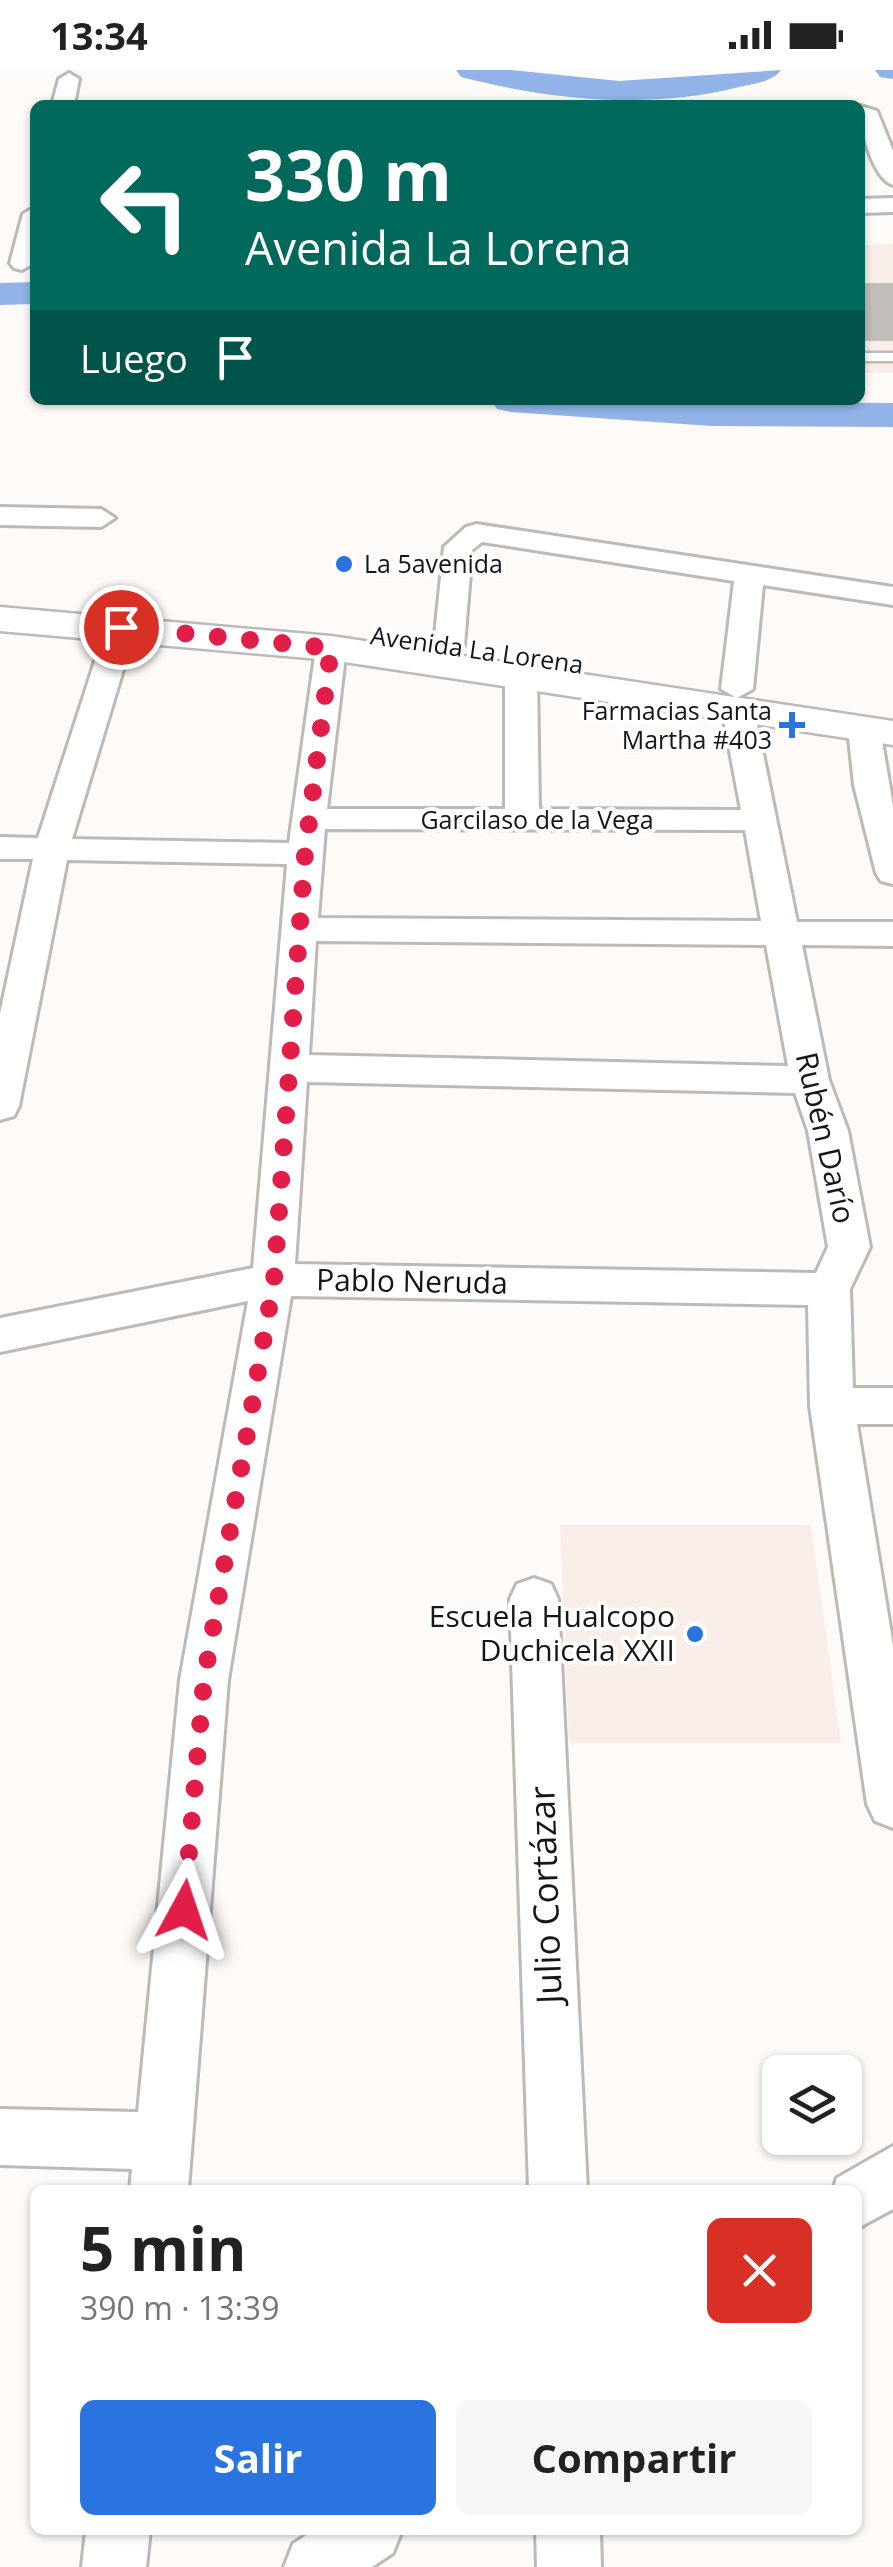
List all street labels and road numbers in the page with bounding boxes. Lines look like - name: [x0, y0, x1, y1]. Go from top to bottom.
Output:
- street label: Avenida La Lorena: [368, 617, 586, 681]
- street label: Garcilaso de la Vega: [420, 802, 654, 836]
- street label: Rubén Darío: [787, 1048, 866, 1227]
- street label: Pablo Neruda: [316, 1258, 508, 1303]
- street label: Julio Cortázar: [517, 1785, 572, 2008]

